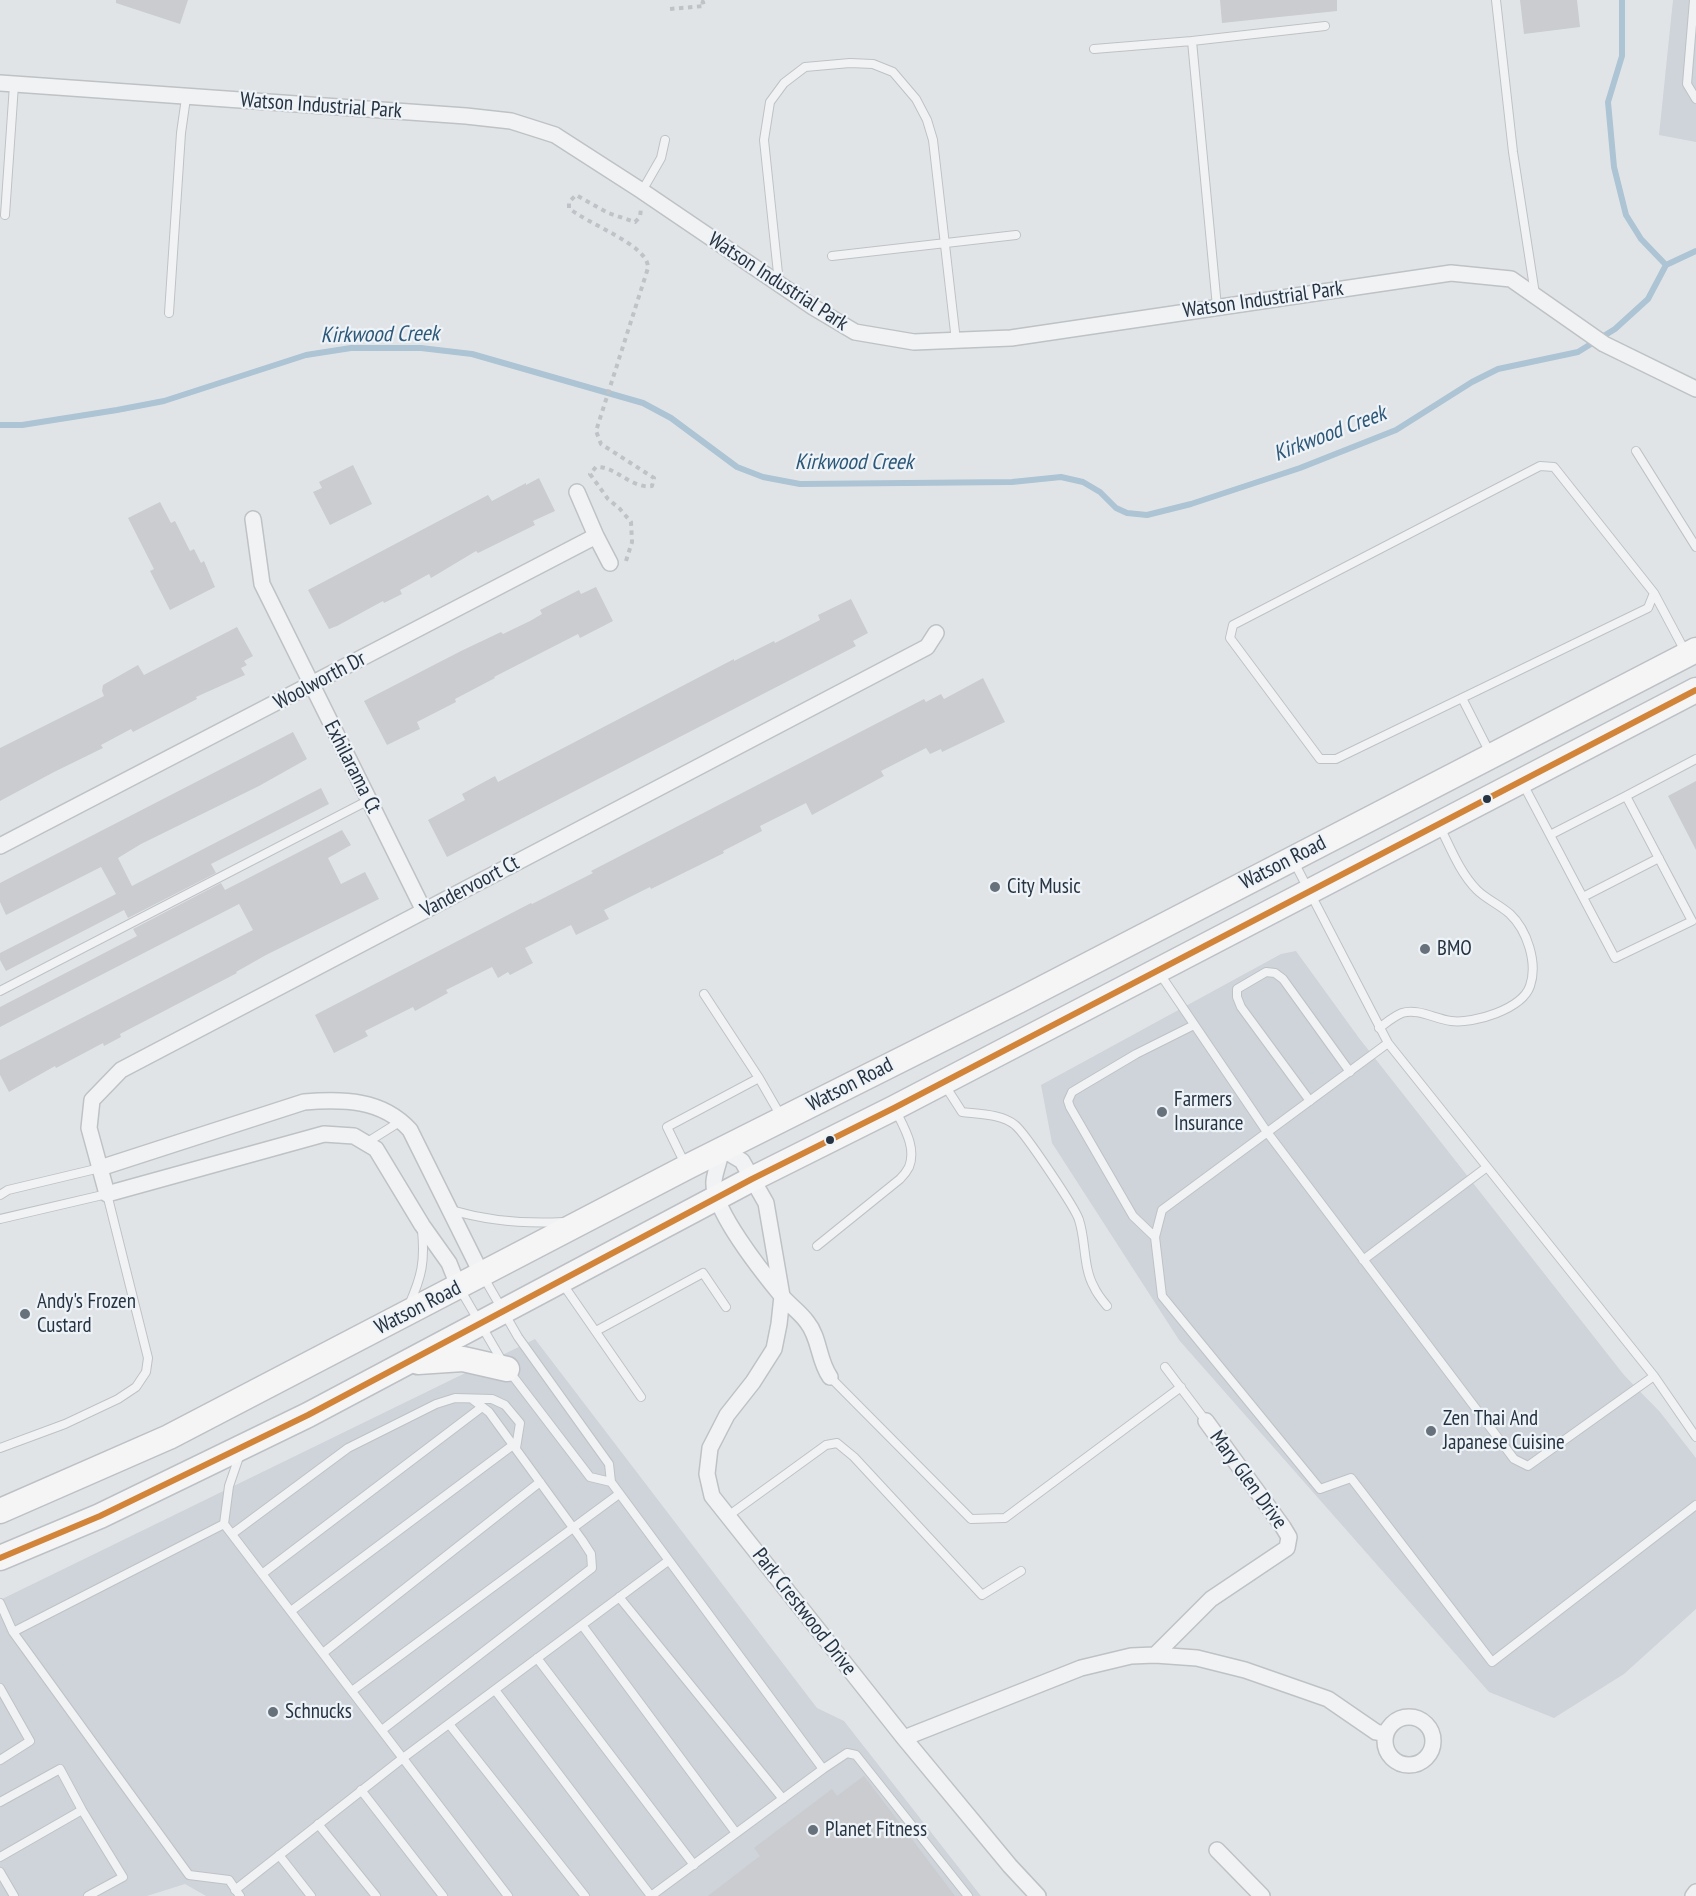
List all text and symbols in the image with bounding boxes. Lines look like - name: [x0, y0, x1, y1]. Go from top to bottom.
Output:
- street label: Watson Industrial Park: [239, 88, 403, 124]
- street label: Watson Industrial Park: [703, 227, 853, 337]
- street label: Watson Industrial Park: [1181, 276, 1345, 324]
- water label: Kirkwood Creek: [321, 321, 439, 349]
- water label: Kirkwood Creek: [1270, 400, 1390, 468]
- water label: Kirkwood Creek: [795, 450, 913, 476]
- street label: Woolworth Dr: [270, 646, 370, 716]
- street label: Exhilarama Ct: [318, 717, 386, 817]
- unlabelled marker: [1481, 793, 1493, 805]
- street label: Watson Road: [1236, 831, 1330, 895]
- street label: Vandervoort Ct: [417, 851, 523, 923]
- place label: City Music: [1007, 874, 1081, 900]
- marker: City Music: [988, 880, 1002, 894]
- place label: BMO: [1437, 936, 1472, 962]
- marker: BMO: [1418, 942, 1432, 956]
- street label: Watson Road: [803, 1053, 897, 1117]
- place label: Farmers Insurance: [1174, 1087, 1243, 1137]
- marker: Farmers Insurance: [1155, 1105, 1169, 1119]
- unlabelled marker: [824, 1134, 836, 1146]
- street label: Watson Road: [371, 1276, 465, 1340]
- place label: Andy's Frozen Custard: [37, 1289, 136, 1339]
- marker: Andy's Frozen Custard: [18, 1307, 32, 1321]
- place label: Zen Thai And Japanese Cuisine: [1443, 1406, 1565, 1456]
- marker: Zen Thai And Japanese Cuisine: [1424, 1424, 1438, 1438]
- street label: Mary Glen Drive: [1204, 1426, 1292, 1534]
- street label: Park Crestwood Drive: [747, 1543, 861, 1681]
- place label: Schnucks: [285, 1699, 352, 1725]
- marker: Schnucks: [266, 1705, 280, 1719]
- place label: Planet Fitness: [825, 1817, 927, 1843]
- marker: Planet Fitness: [806, 1823, 820, 1837]

